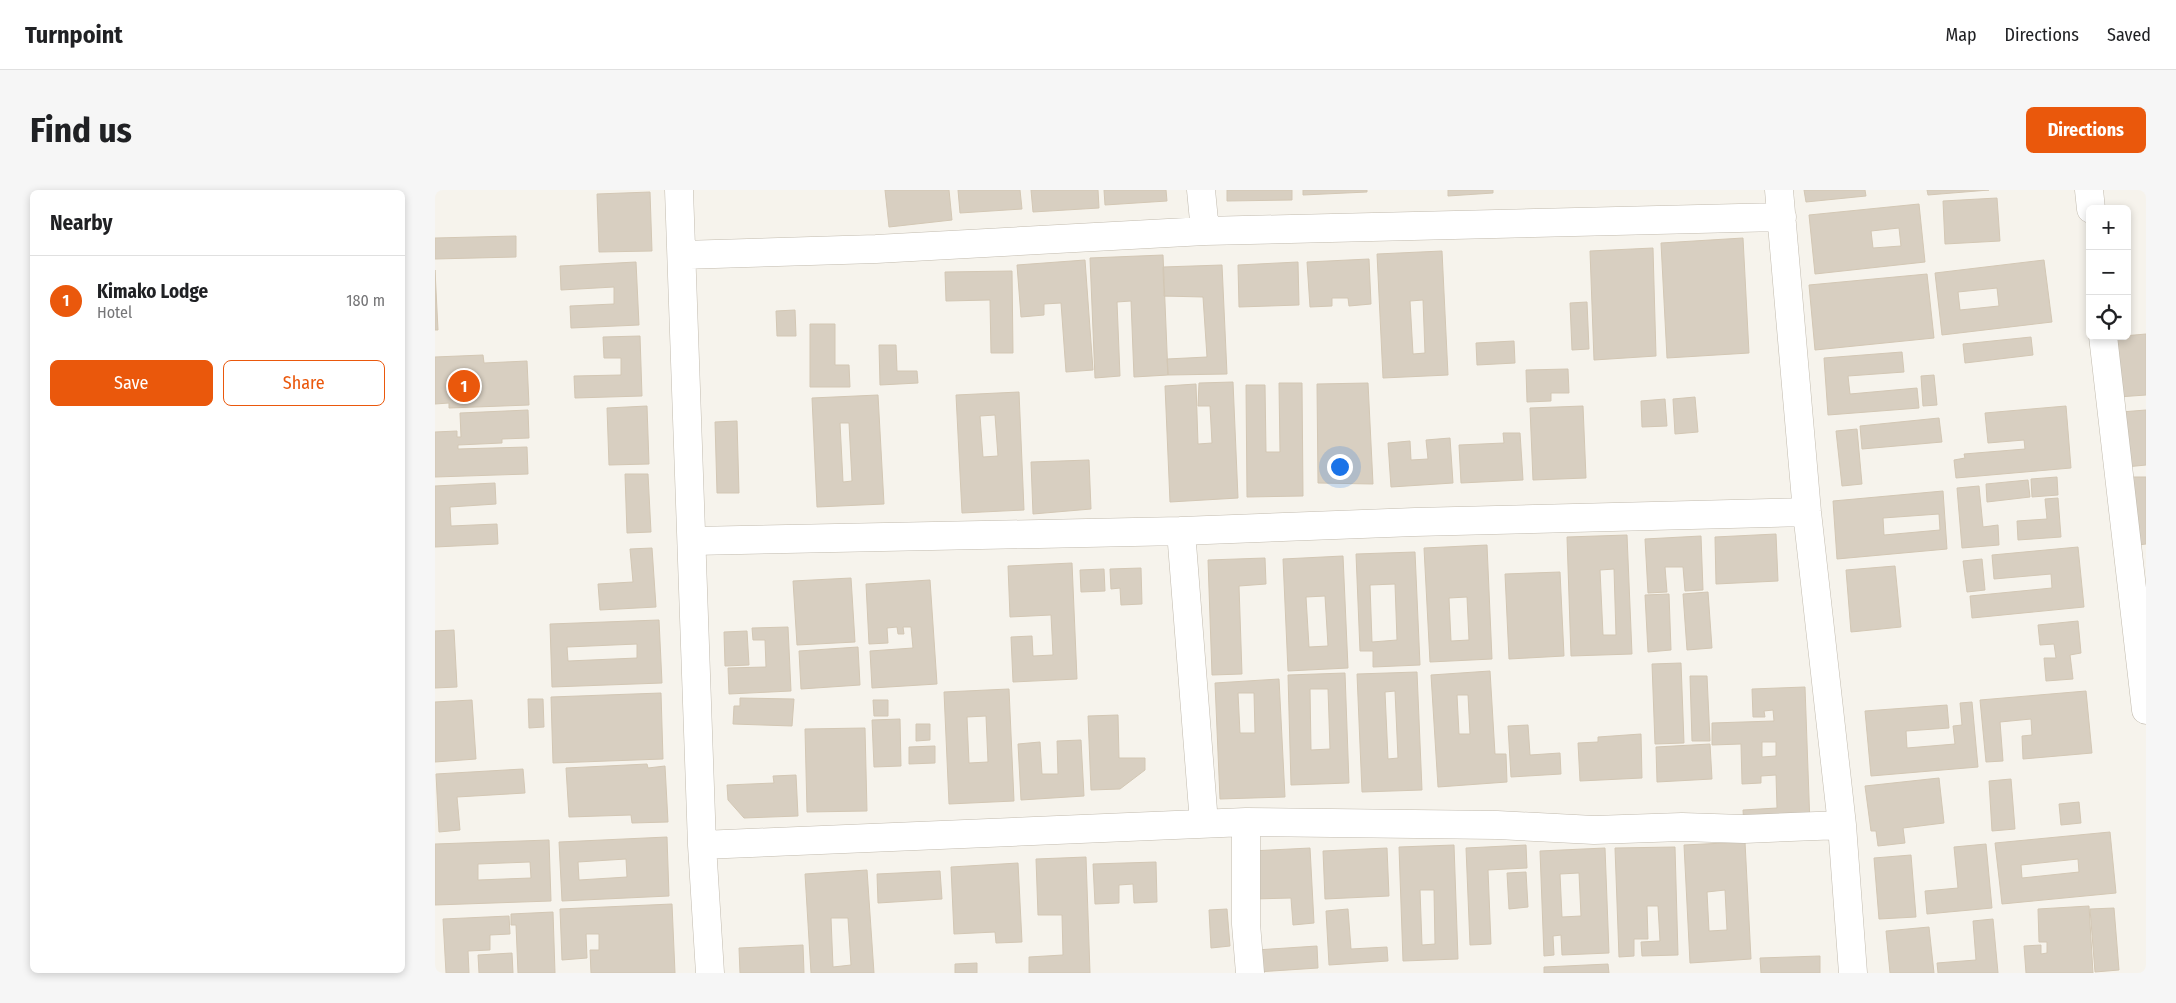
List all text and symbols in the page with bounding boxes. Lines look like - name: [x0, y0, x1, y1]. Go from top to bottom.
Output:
- text: Turnpoint: [25, 21, 123, 49]
- text: Map: [1945, 24, 1977, 46]
- text: Directions: [2005, 24, 2079, 46]
- text: Saved: [2107, 24, 2151, 46]
- button: Directions: [2026, 107, 2146, 153]
- text: Find us: [30, 109, 132, 151]
- map controls: [2086, 205, 2131, 340]
- button: +: [2086, 205, 2131, 250]
- text: Nearby: [50, 210, 112, 236]
- button: −: [2086, 250, 2131, 295]
- text: Kimako Lodge: [97, 280, 208, 303]
- text: 1: [63, 291, 69, 310]
- text: 180 m: [346, 291, 385, 310]
- button: locate: [2086, 295, 2131, 340]
- text: Hotel: [97, 303, 132, 322]
- button: Save: [50, 360, 213, 406]
- button: Share: [223, 360, 385, 406]
- pin: 1: [448, 367, 480, 405]
- your location: [1327, 454, 1353, 480]

